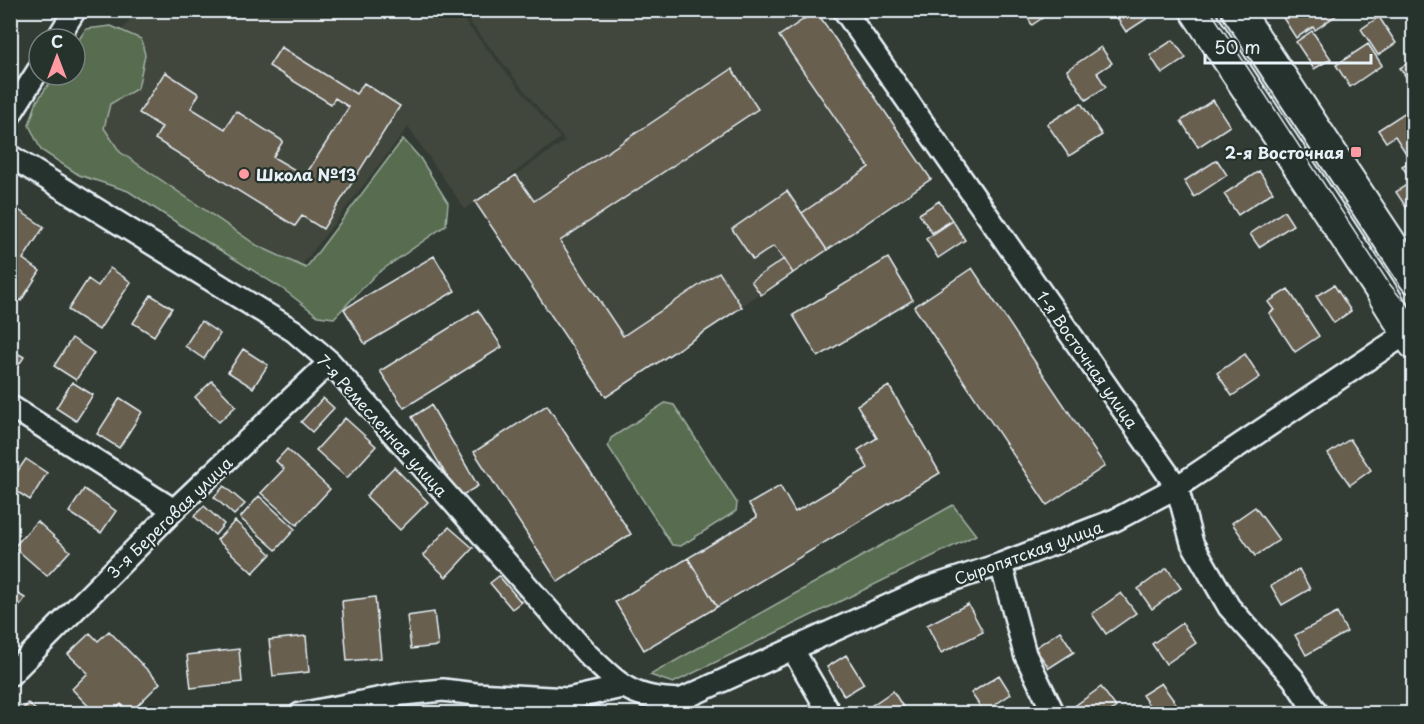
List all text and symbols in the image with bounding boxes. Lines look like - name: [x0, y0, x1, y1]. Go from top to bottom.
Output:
- north arrow: [27, 27, 87, 87]
- scale bar: [1205, 27, 1372, 65]
- text: С: [51, 29, 63, 53]
- text: 50 m: [1214, 33, 1261, 60]
- place label: 2-я Восточная: [1225, 140, 1344, 164]
- marker: 2-я Восточная: [1349, 145, 1363, 159]
- place label: Школа №13: [256, 162, 357, 186]
- marker: Школа №13: [237, 167, 251, 181]
- street label: 1-я Восточная улица: [1031, 285, 1145, 433]
- street label: 7-я Ремесленная улица: [312, 348, 454, 502]
- street label: 3-я Береговая улица: [101, 451, 237, 583]
- street label: Сыропятская улица: [950, 514, 1106, 590]

